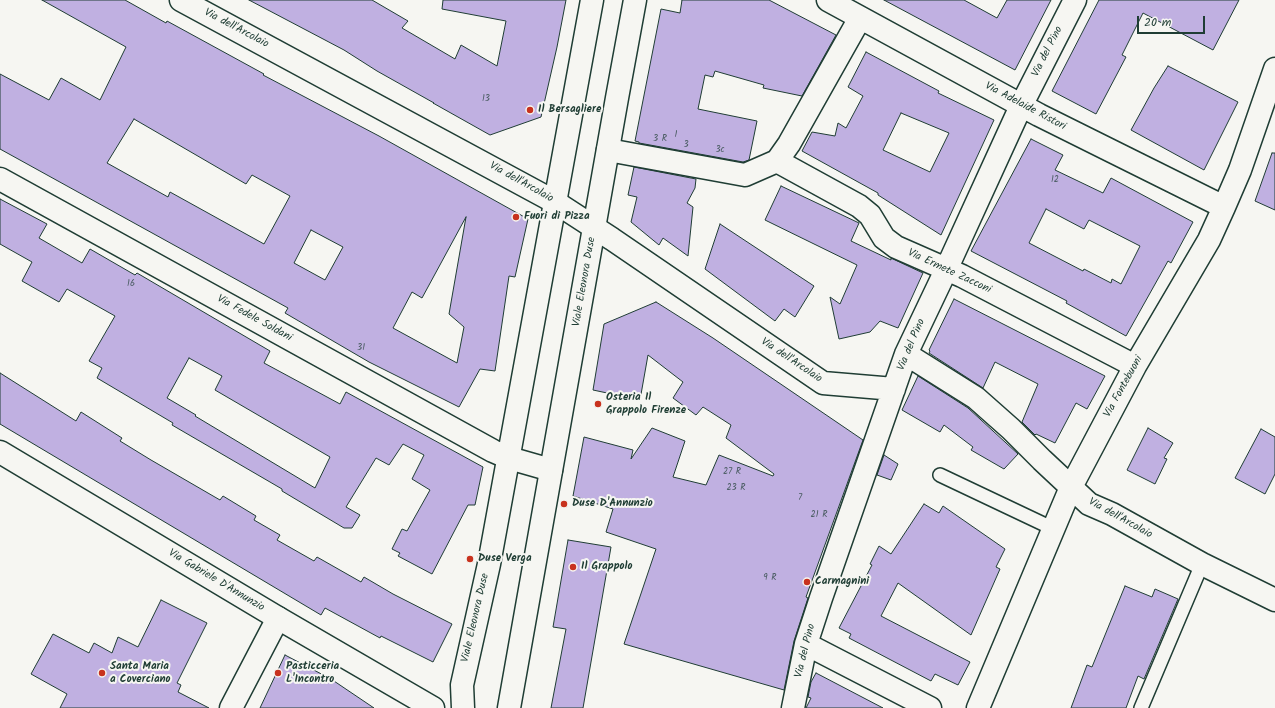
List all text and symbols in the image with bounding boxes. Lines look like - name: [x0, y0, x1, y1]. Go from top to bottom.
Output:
- street label: Via dell'Arcolaio: [202, 6, 270, 52]
- scale bar: [1139, 8, 1207, 34]
- text: 20 m: [1144, 13, 1171, 32]
- street label: Via del Pino: [1030, 24, 1066, 80]
- street label: Via Adelaide Ristori: [982, 80, 1068, 134]
- house number: 13: [482, 94, 490, 104]
- place label: Il Bersagliere: [538, 103, 601, 117]
- marker: Il Bersagliere: [525, 105, 535, 115]
- house number: 1: [675, 130, 677, 140]
- house number: 3 R: [653, 134, 667, 144]
- house number: 3: [683, 140, 689, 150]
- house number: 3c: [715, 145, 725, 155]
- street label: Via dell'Arcolaio: [487, 160, 555, 206]
- house number: 12: [1051, 175, 1059, 185]
- place label: Fuori di Pizza: [524, 210, 589, 224]
- marker: Fuori di Pizza: [511, 212, 521, 222]
- street label: Viale Eleonora Duse: [571, 236, 599, 328]
- street label: Via Ermete Zacconi: [905, 247, 993, 297]
- house number: 16: [127, 279, 135, 289]
- street label: Via Fedele Soldani: [214, 293, 294, 345]
- street label: Via del Pino: [895, 317, 929, 373]
- street label: Via dell'Arcolaio: [758, 336, 824, 386]
- house number: 31: [357, 343, 365, 353]
- street label: Via Fontebuoni: [1102, 354, 1146, 420]
- place label: Osteria Il Grappolo Firenze: [606, 391, 686, 417]
- marker: Osteria Il Grappolo Firenze: [593, 399, 603, 409]
- house number: 27 R: [723, 467, 741, 477]
- house number: 23 R: [726, 483, 746, 493]
- house number: 7: [798, 493, 802, 503]
- street label: Via dell'Arcolaio: [1086, 496, 1154, 542]
- place label: Duse D'Annunzio: [572, 497, 653, 511]
- marker: Duse D'Annunzio: [559, 499, 569, 509]
- house number: 21 R: [811, 510, 827, 520]
- street label: Via Gabriele D'Annunzio: [166, 547, 266, 615]
- place label: Duse Verga: [478, 552, 532, 566]
- marker: Duse Verga: [465, 554, 475, 564]
- place label: Il Grappolo: [581, 560, 633, 574]
- marker: Il Grappolo: [568, 562, 578, 572]
- street label: Viale Eleonora Duse: [459, 572, 493, 664]
- house number: 9 R: [763, 573, 777, 583]
- place label: Carmagnini: [815, 575, 869, 589]
- marker: Carmagnini: [802, 577, 812, 587]
- street label: Via del Pino: [793, 623, 819, 679]
- place label: Santa Maria a Coverciano: [110, 660, 171, 686]
- place label: Pasticceria L'Incontro: [286, 660, 339, 686]
- marker: Santa Maria a Coverciano: [97, 668, 107, 678]
- marker: Pasticceria L'Incontro: [273, 668, 283, 678]

